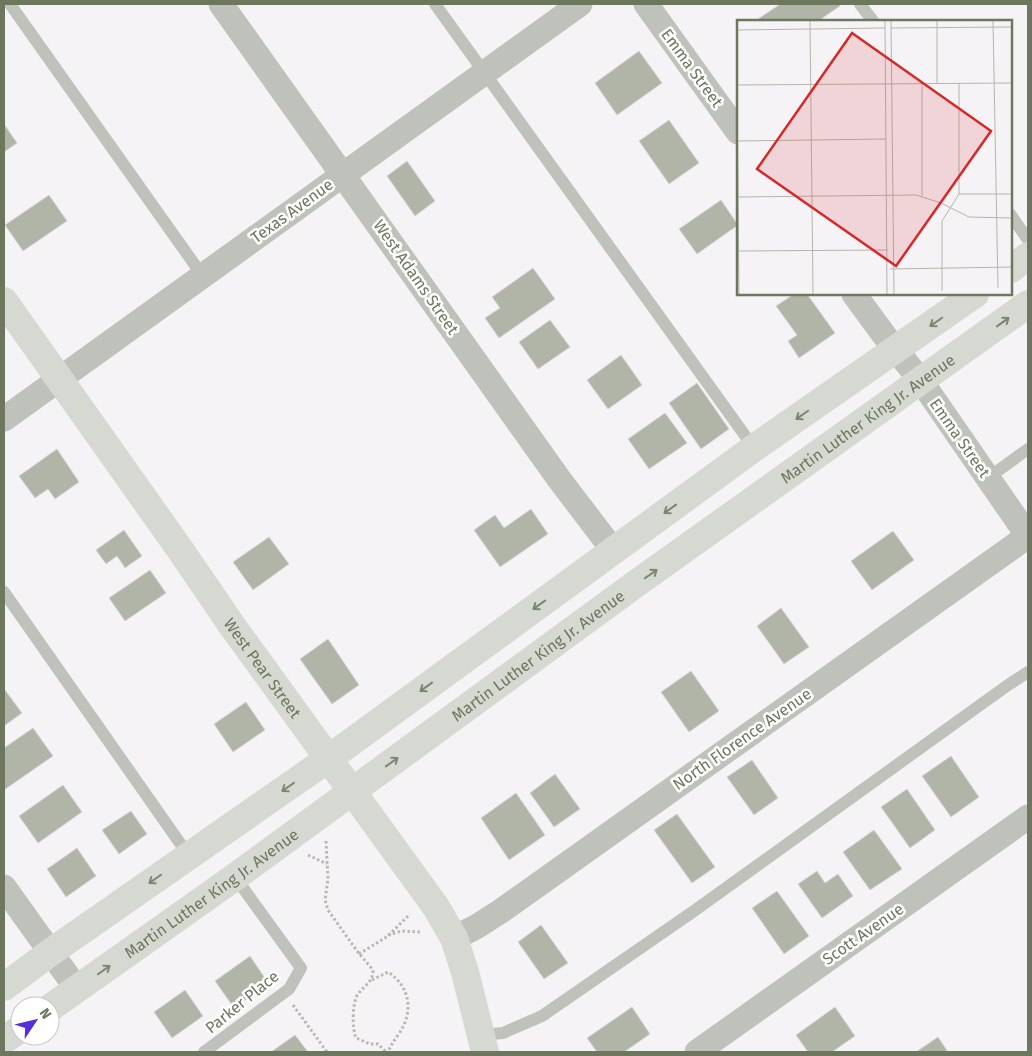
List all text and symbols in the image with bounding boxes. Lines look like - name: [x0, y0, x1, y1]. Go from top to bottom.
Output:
- inset map: [737, 20, 1012, 295]
- street label: Emma Street: [657, 25, 727, 111]
- street label: Texas Avenue: [247, 175, 337, 247]
- street label: West Adams Street: [369, 216, 463, 338]
- one-way arrow: [929, 317, 943, 327]
- one-way arrow: [996, 317, 1010, 327]
- street label: Martin Luther King Jr. Avenue: [777, 350, 958, 487]
- street label: Emma Street: [926, 395, 994, 481]
- one-way arrow: [795, 410, 809, 420]
- one-way arrow: [663, 504, 677, 514]
- one-way arrow: [643, 569, 657, 579]
- street label: Martin Luther King Jr. Avenue: [448, 586, 628, 725]
- one-way arrow: [532, 600, 546, 610]
- street label: West Pear Street: [220, 614, 306, 722]
- one-way arrow: [419, 682, 433, 692]
- street label: North Florence Avenue: [669, 684, 815, 794]
- one-way arrow: [385, 757, 399, 767]
- one-way arrow: [281, 782, 295, 792]
- street label: Martin Luther King Jr. Avenue: [121, 824, 302, 962]
- one-way arrow: [148, 874, 162, 884]
- street label: Scott Avenue: [819, 899, 907, 969]
- one-way arrow: [97, 965, 111, 975]
- street label: Parker Place: [201, 967, 283, 1037]
- north arrow: [10, 996, 60, 1046]
- text: N: [36, 1005, 55, 1023]

